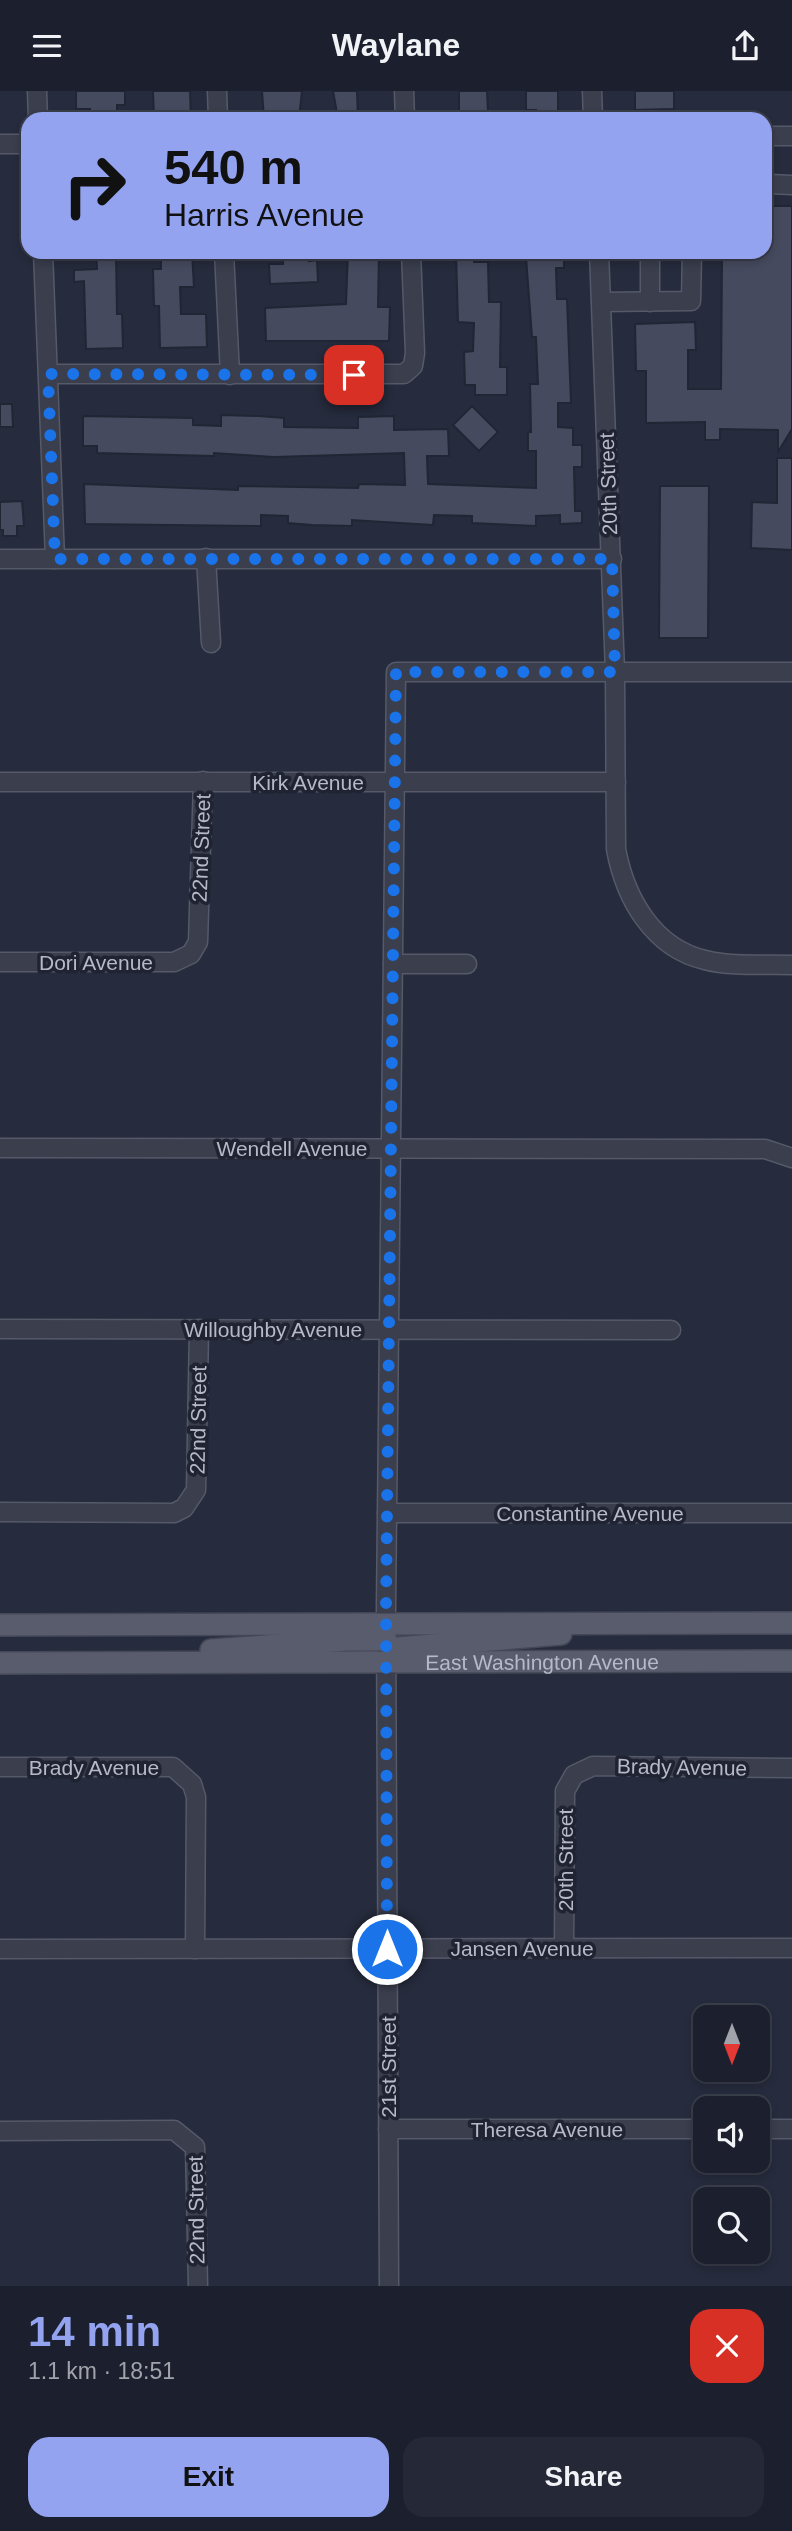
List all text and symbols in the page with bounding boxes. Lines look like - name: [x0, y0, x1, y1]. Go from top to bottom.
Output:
- icon: menu: [28, 27, 66, 65]
- text: Waylane: [332, 27, 460, 63]
- icon: share: [726, 27, 764, 65]
- icon: right: [49, 140, 140, 231]
- text: 540 m: [164, 140, 303, 194]
- text: Harris Avenue: [164, 197, 364, 233]
- pin: [324, 345, 384, 405]
- icon: arrive: [335, 356, 373, 394]
- street label: 20th Street: [595, 432, 621, 536]
- street label: Kirk Avenue: [252, 771, 364, 794]
- street label: 22nd Street: [188, 793, 214, 903]
- street label: Dori Avenue: [39, 951, 153, 974]
- street label: Wendell Avenue: [216, 1137, 368, 1160]
- street label: Willoughby Avenue: [184, 1318, 362, 1341]
- street label: 22nd Street: [186, 1365, 210, 1474]
- street label: Constantine Avenue: [496, 1502, 684, 1525]
- street label: East Washington Avenue: [425, 1650, 659, 1673]
- street label: Brady Avenue: [617, 1754, 747, 1780]
- street label: Brady Avenue: [29, 1756, 159, 1779]
- street label: 20th Street: [554, 1808, 577, 1911]
- position arrow: [350, 1912, 424, 1986]
- street label: Jansen Avenue: [450, 1937, 594, 1960]
- north arrow: [693, 2005, 770, 2083]
- map controls: [693, 2005, 770, 2264]
- street label: 21st Street: [377, 2016, 400, 2118]
- button: sound: [693, 2096, 770, 2173]
- street label: Theresa Avenue: [471, 2118, 623, 2141]
- street label: 22nd Street: [184, 2155, 208, 2264]
- button: search: [693, 2187, 770, 2264]
- text: 14 min: [28, 2308, 161, 2355]
- button: close: [690, 2309, 764, 2383]
- text: 1.1 km · 18:51: [28, 2358, 175, 2384]
- button: Exit: [28, 2437, 389, 2517]
- button: Share: [403, 2437, 764, 2517]

